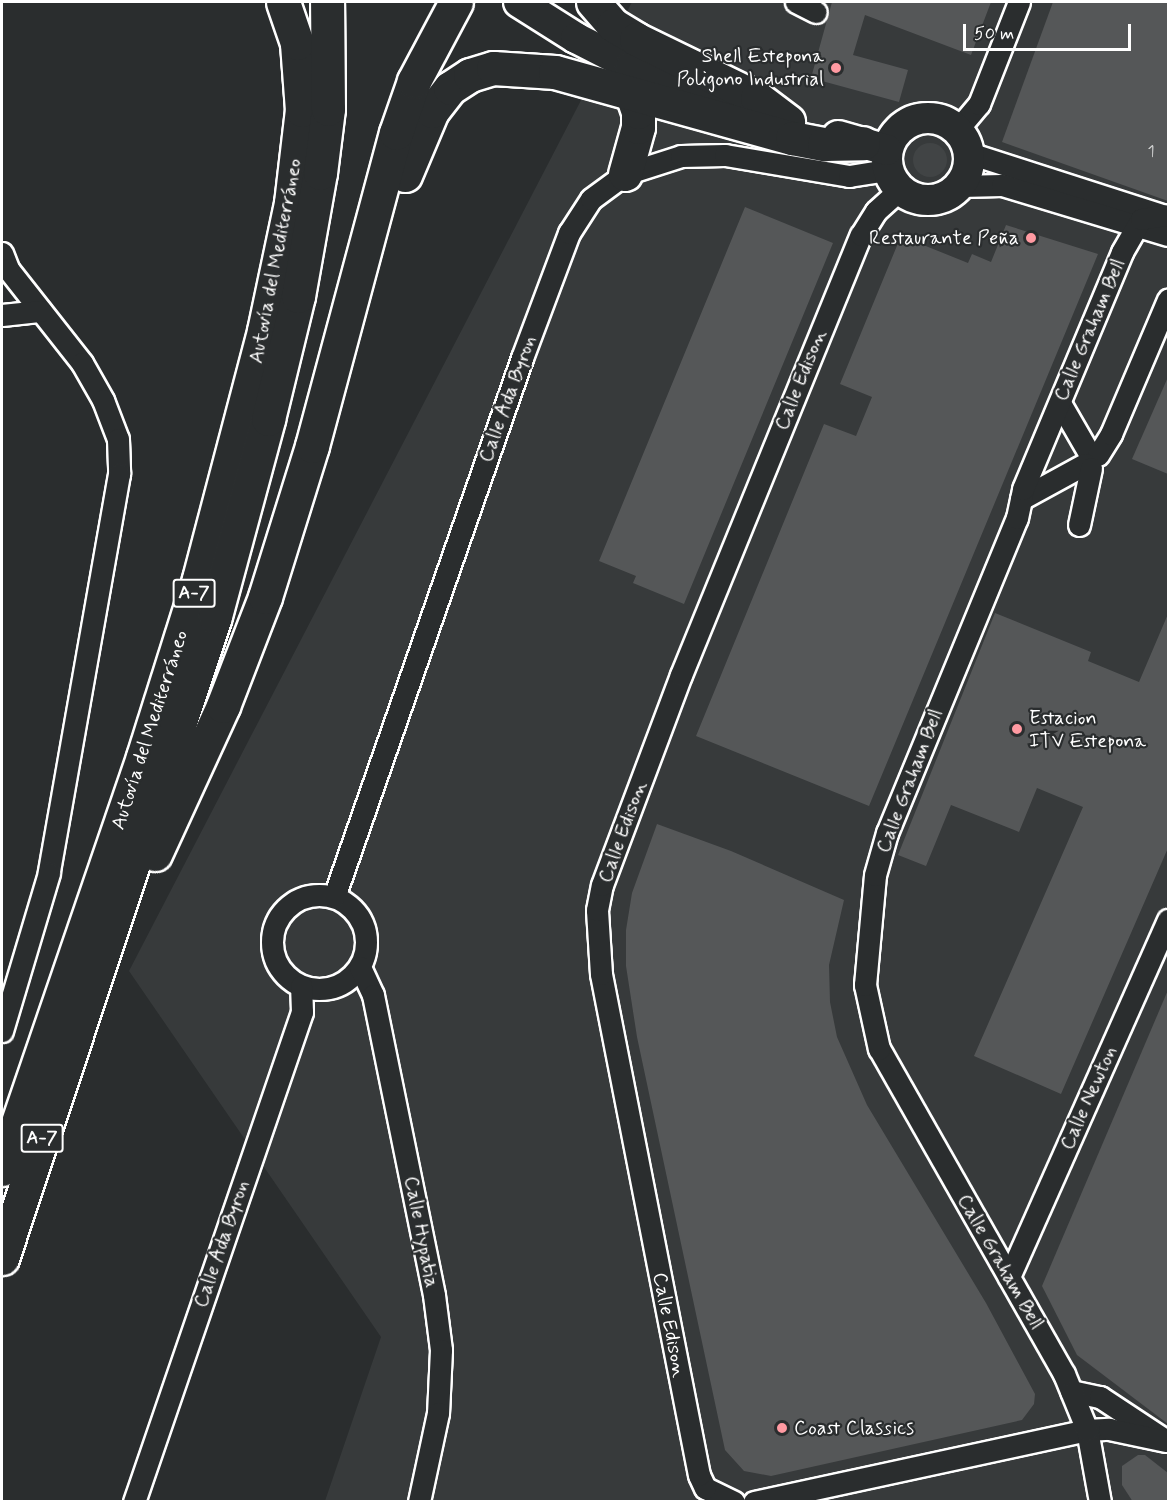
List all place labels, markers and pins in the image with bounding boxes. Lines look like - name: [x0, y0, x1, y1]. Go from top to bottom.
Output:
- place label: Shell Estepona Poligono Industrial: [674, 45, 824, 92]
- marker: Shell Estepona Poligono Industrial: [829, 61, 843, 75]
- place label: Restaurante Peña: [870, 226, 1019, 250]
- marker: Restaurante Peña: [1024, 231, 1038, 245]
- place label: Estacion ITV Estepona: [1029, 706, 1143, 753]
- marker: Estacion ITV Estepona: [1010, 722, 1024, 736]
- place label: Coast Classics: [794, 1416, 914, 1440]
- marker: Coast Classics: [775, 1421, 789, 1435]

